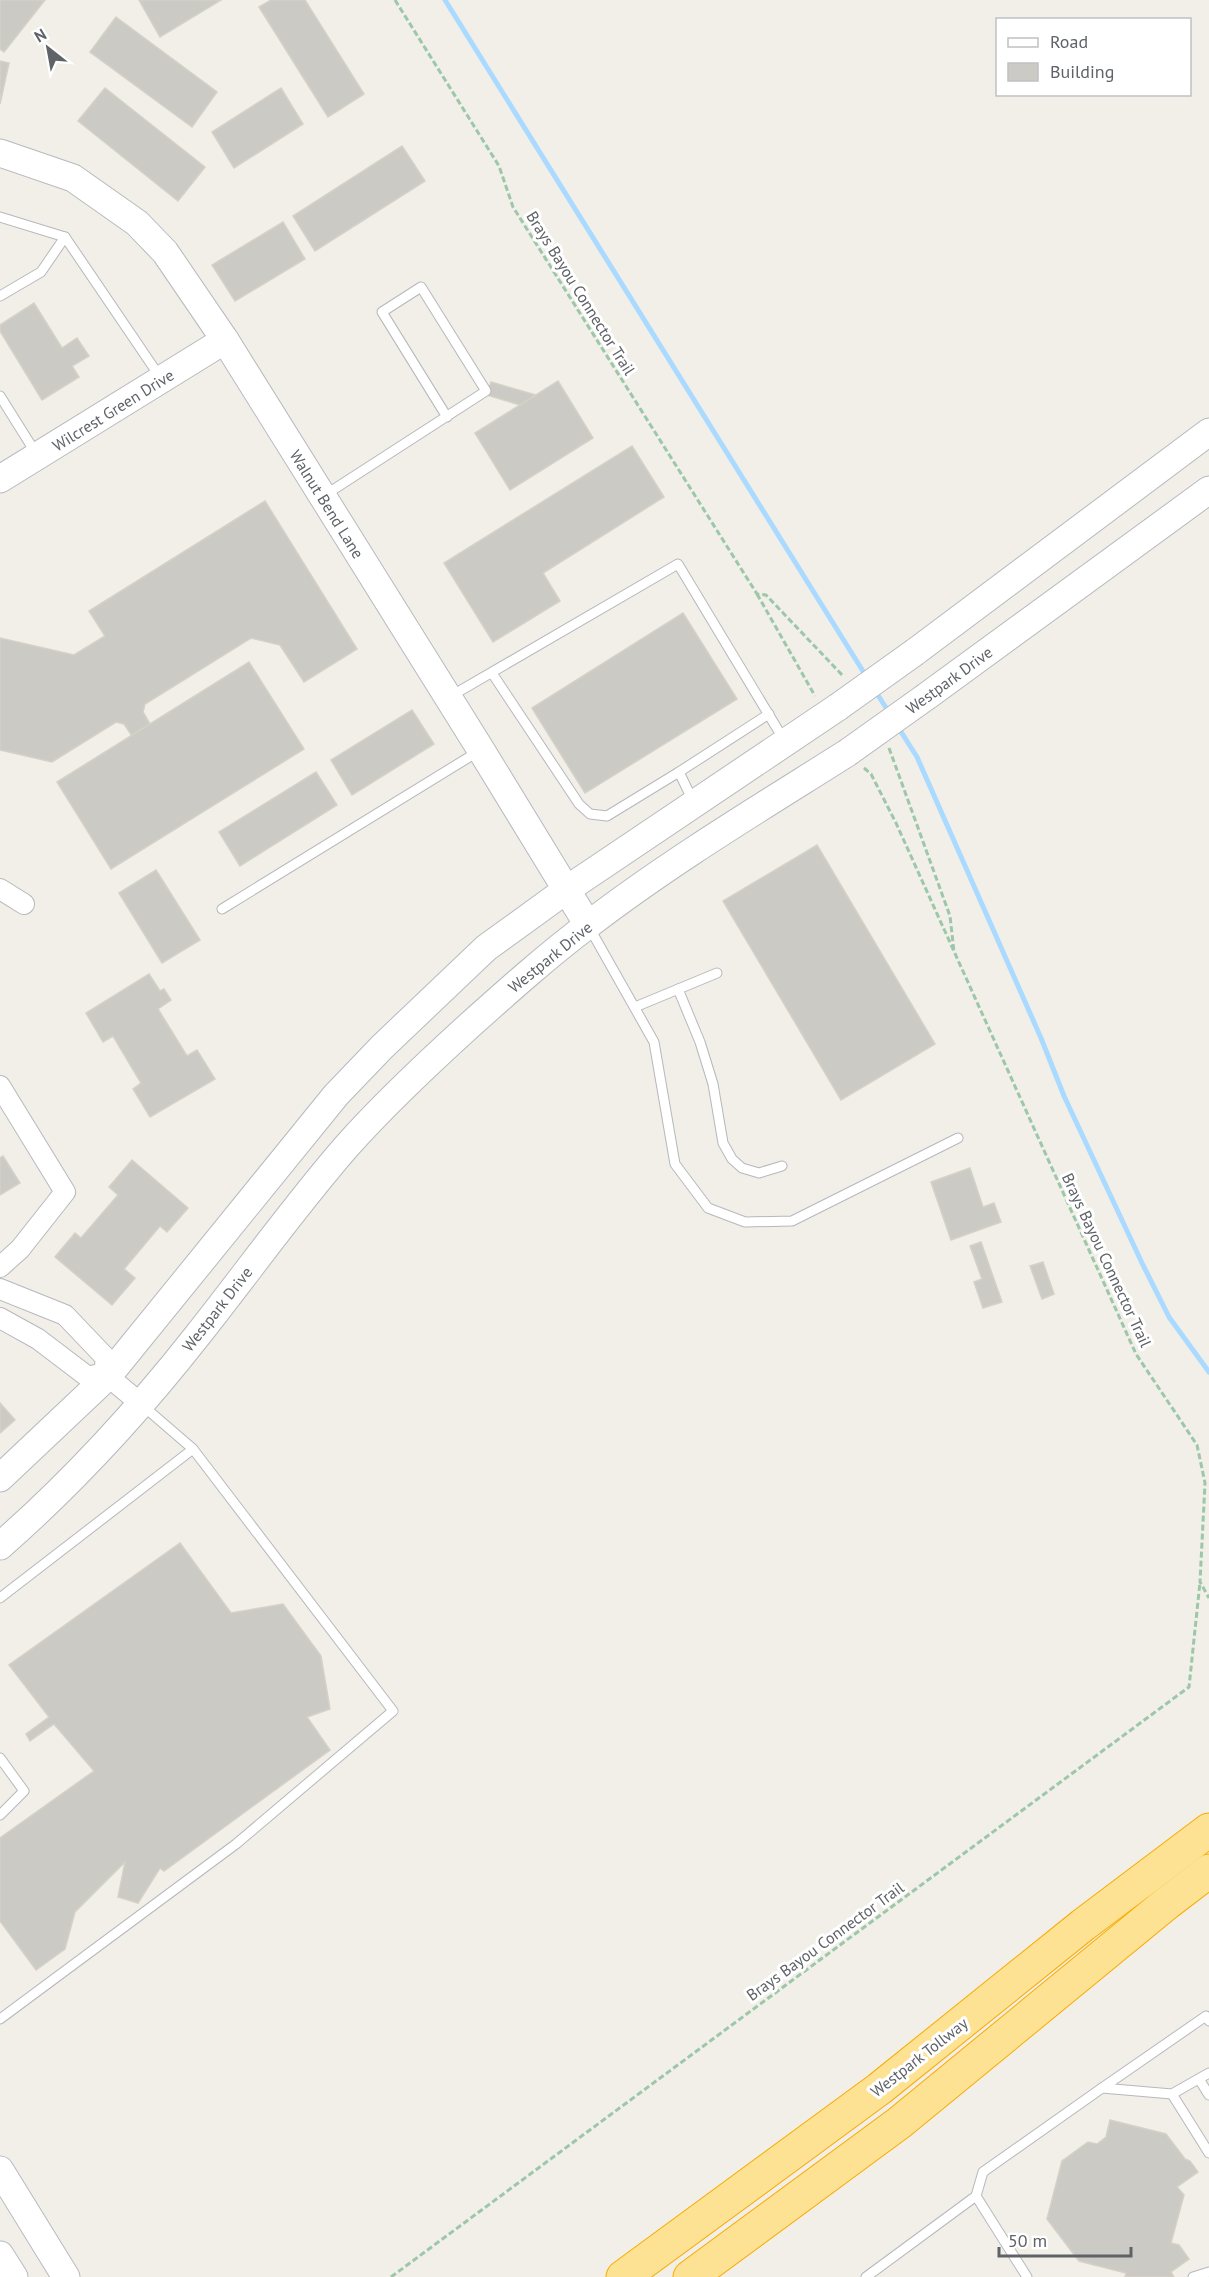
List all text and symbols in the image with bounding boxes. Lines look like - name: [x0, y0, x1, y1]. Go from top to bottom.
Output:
- north arrow: [18, 18, 78, 78]
- legend: [996, 18, 1191, 96]
- text: N: [31, 24, 50, 46]
- text: Road: [1050, 30, 1088, 53]
- text: Building: [1050, 60, 1114, 83]
- street label: Brays Bayou Connector Trail: [522, 207, 640, 379]
- street label: Wilcrest Green Drive: [48, 365, 178, 455]
- street label: Walnut Bend Lane: [286, 446, 368, 562]
- street label: Westpark Drive: [902, 642, 996, 718]
- street label: Westpark Drive: [504, 917, 596, 997]
- street label: Brays Bayou Connector Trail: [1058, 1170, 1156, 1350]
- street label: Westpark Drive: [178, 1263, 256, 1355]
- street label: Brays Bayou Connector Trail: [742, 1877, 908, 2005]
- street label: Westpark Tollway: [866, 2013, 972, 2101]
- scale bar: [999, 2220, 1131, 2258]
- text: 50 m: [1008, 2229, 1047, 2252]

